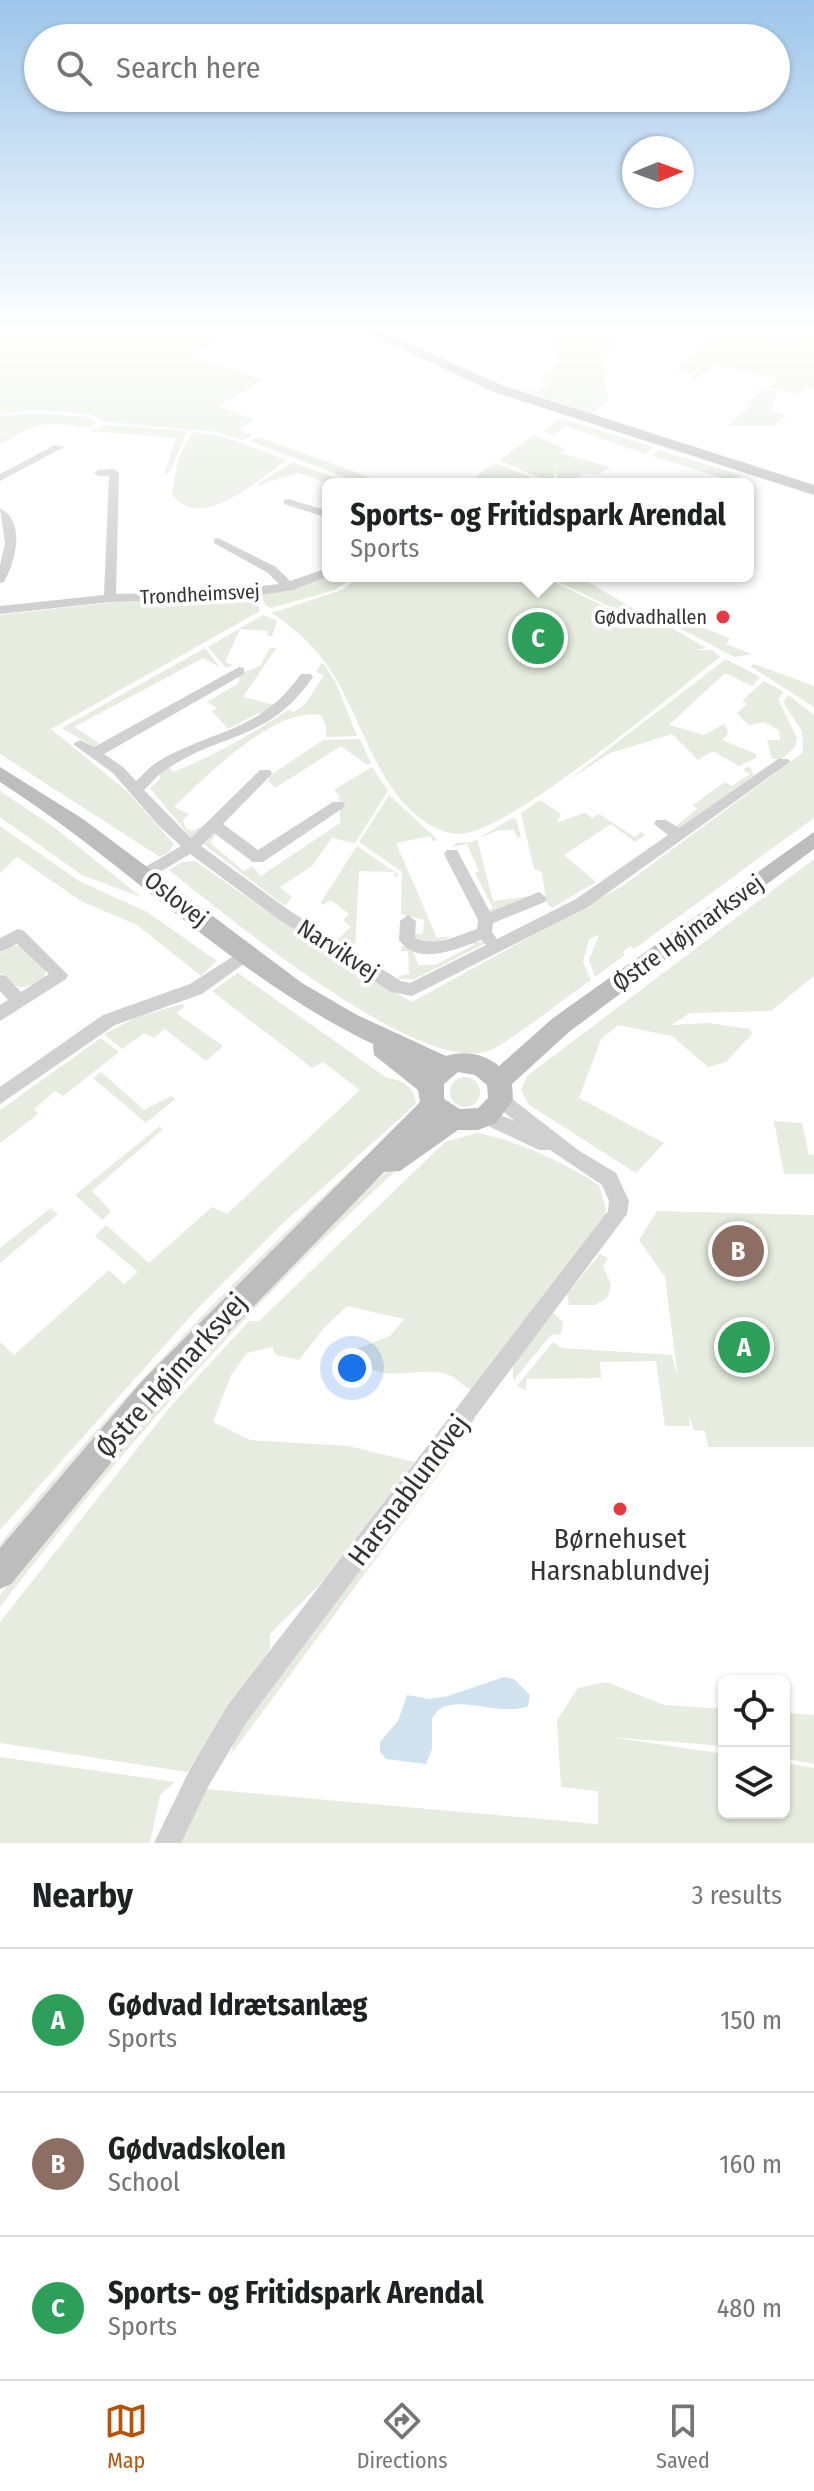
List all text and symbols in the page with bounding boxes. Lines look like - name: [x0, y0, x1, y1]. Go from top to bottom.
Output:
- search box: [24, 24, 790, 112]
- icon: search: [52, 46, 96, 90]
- text: Search here: [116, 50, 261, 86]
- north arrow: [622, 136, 694, 208]
- popup: [322, 478, 754, 582]
- text: Sports- og Fritidspark Arendal: [350, 497, 726, 533]
- text: Sports: [350, 533, 419, 564]
- street label: Trondheimsvej: [140, 579, 260, 609]
- place label: Gødvadhallen: [594, 605, 707, 629]
- pin: C: [512, 608, 564, 668]
- marker: Gødvadhallen: [714, 608, 732, 626]
- street label: Oslovej: [139, 866, 213, 932]
- street label: Østre Højmarksvej: [607, 869, 769, 997]
- street label: Narvikvej: [292, 913, 384, 987]
- pin: B: [712, 1221, 764, 1281]
- street label: Østre Højmarksvej: [89, 1286, 254, 1464]
- pin: A: [718, 1317, 770, 1377]
- your location: [332, 1348, 372, 1388]
- street label: Harsnablundvej: [341, 1408, 476, 1572]
- marker: Børnehuset Harsnablundvej: [611, 1500, 629, 1518]
- place label: Børnehuset Harsnablundvej: [530, 1522, 710, 1587]
- map controls: [718, 1675, 790, 1819]
- button: locate: [718, 1675, 790, 1747]
- button: layers: [718, 1747, 790, 1819]
- text: Nearby: [32, 1875, 133, 1916]
- text: 3 results: [692, 1880, 782, 1911]
- text: Gødvad Idrætsanlæg: [108, 1987, 367, 2023]
- text: A: [51, 2005, 65, 2036]
- text: 150 m: [720, 2005, 782, 2036]
- text: Sports: [108, 2023, 177, 2054]
- text: Gødvadskolen: [108, 2131, 286, 2167]
- text: B: [51, 2149, 65, 2180]
- text: 160 m: [719, 2149, 782, 2180]
- text: School: [108, 2167, 180, 2198]
- text: Sports- og Fritidspark Arendal: [108, 2275, 484, 2311]
- text: C: [51, 2293, 65, 2324]
- text: 480 m: [717, 2293, 782, 2324]
- text: Sports: [108, 2311, 177, 2342]
- tab: Map: [104, 2399, 148, 2474]
- tab: Directions: [357, 2399, 448, 2474]
- tab: Saved: [656, 2399, 710, 2474]

